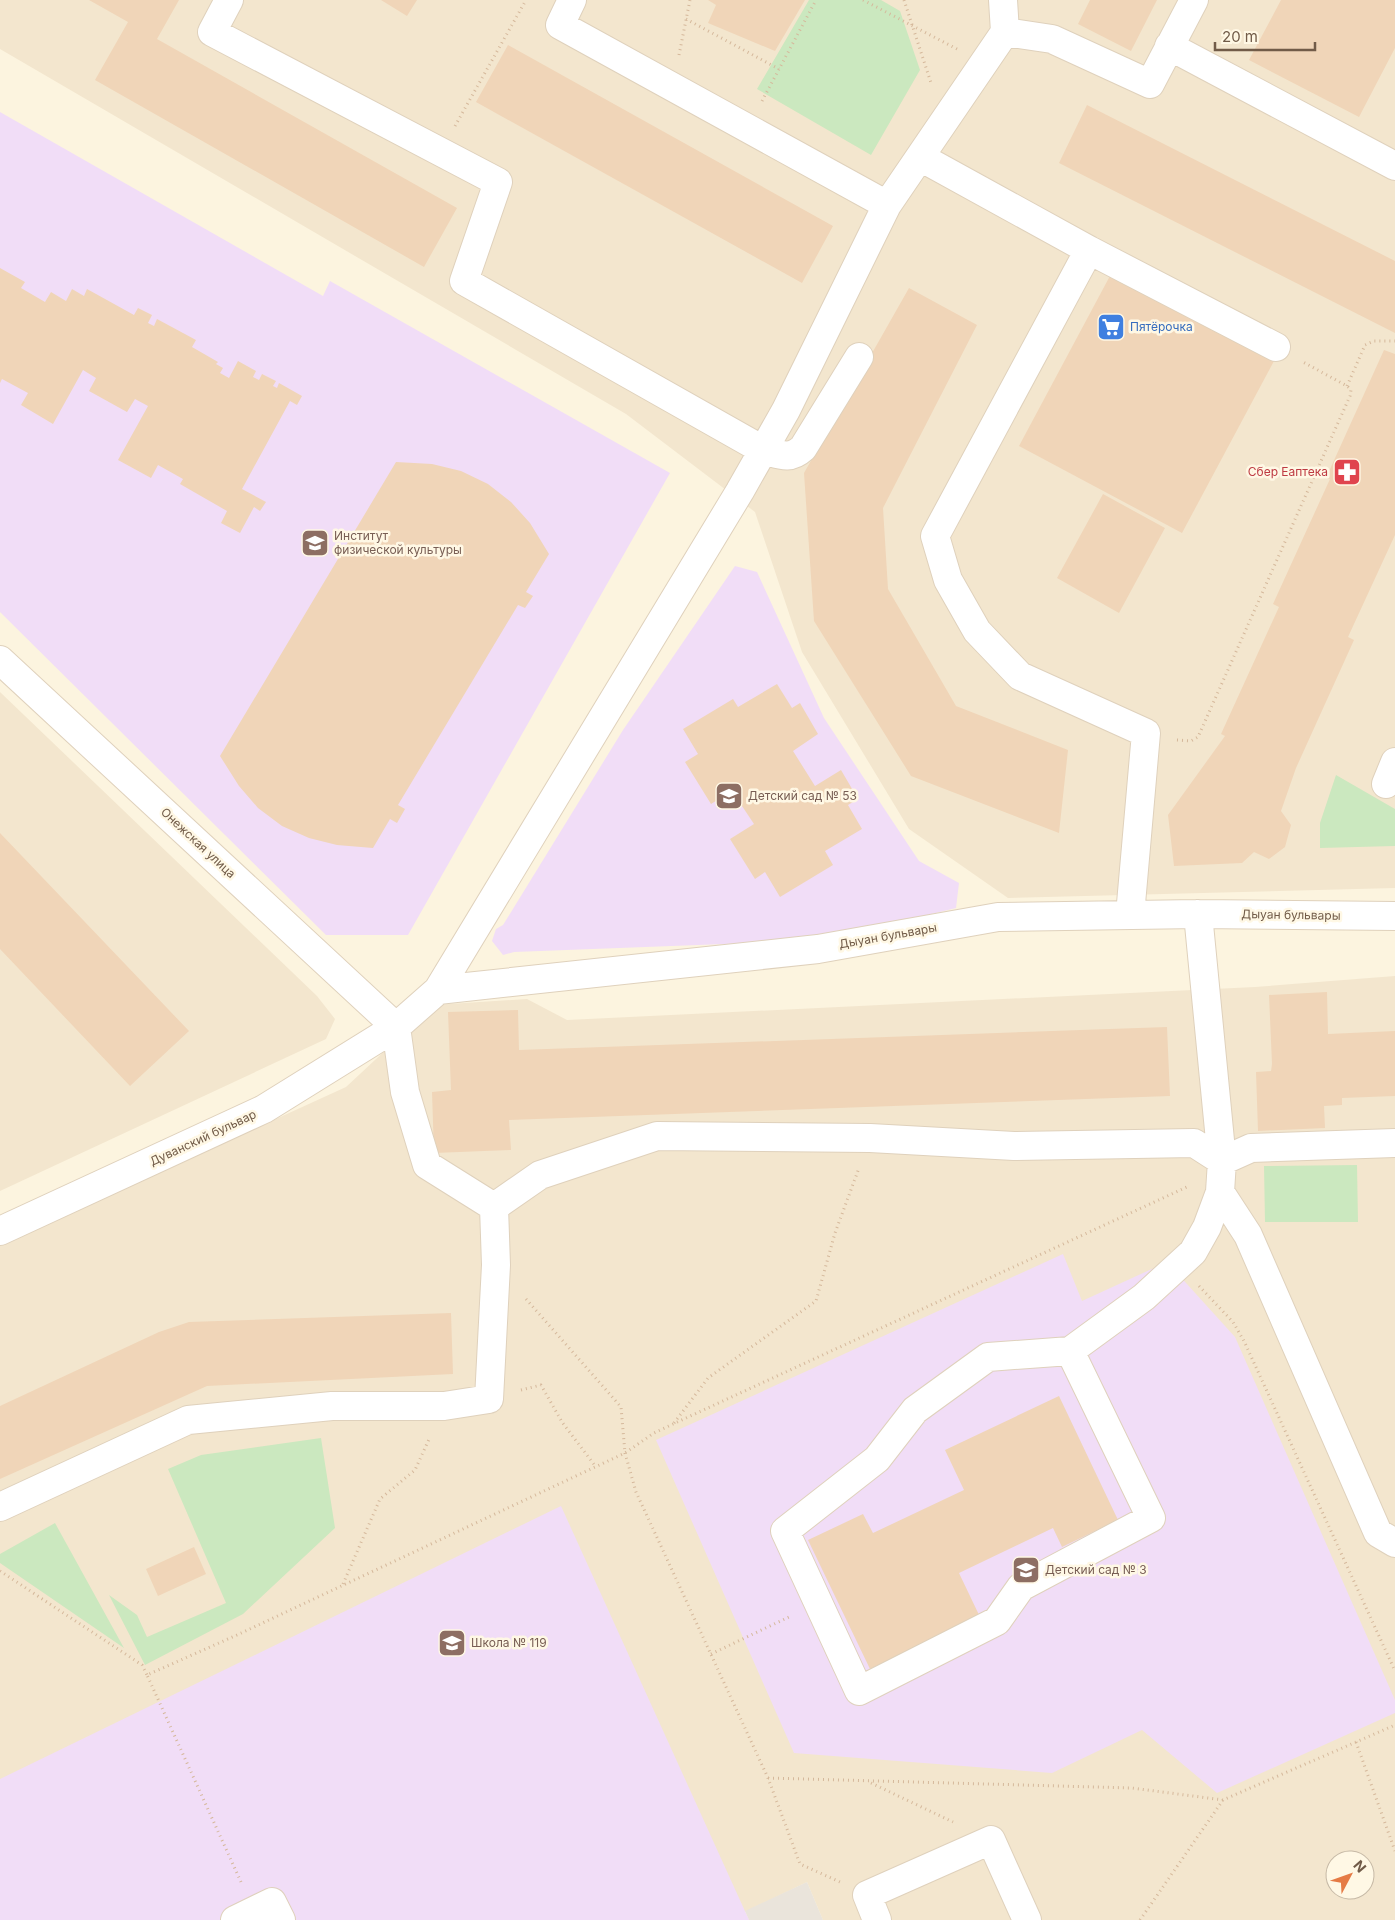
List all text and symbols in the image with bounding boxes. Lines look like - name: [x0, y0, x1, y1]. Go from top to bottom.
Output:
- scale bar: [1215, 20, 1315, 52]
- text: 20 m: [1222, 27, 1258, 46]
- supermarket icon: Пятёрочка: [1096, 312, 1126, 342]
- place label: Пятёрочка: [1130, 319, 1193, 334]
- pharmacy icon: Сбер Еаптека: [1332, 457, 1362, 487]
- place label: Сбер Еаптека: [1248, 464, 1328, 479]
- school or university icon: Институт физической культуры: [300, 528, 330, 558]
- place label: Институт физической культуры: [334, 528, 462, 557]
- school or university icon: Детский сад № 53: [714, 781, 744, 811]
- place label: Детский сад № 53: [748, 788, 857, 803]
- street label: Онежская улица: [158, 804, 239, 881]
- street label: Дыуан бульвары: [1241, 906, 1341, 923]
- street label: Дыуан бульвары: [838, 920, 938, 952]
- street label: Дуванский бульвар: [147, 1106, 258, 1169]
- school or university icon: Детский сад № 3: [1011, 1555, 1041, 1585]
- place label: Детский сад № 3: [1045, 1562, 1147, 1577]
- school or university icon: Школа № 119: [437, 1628, 467, 1658]
- place label: Школа № 119: [471, 1635, 547, 1650]
- north arrow: [1325, 1850, 1375, 1900]
- text: N: [1350, 1857, 1370, 1876]

